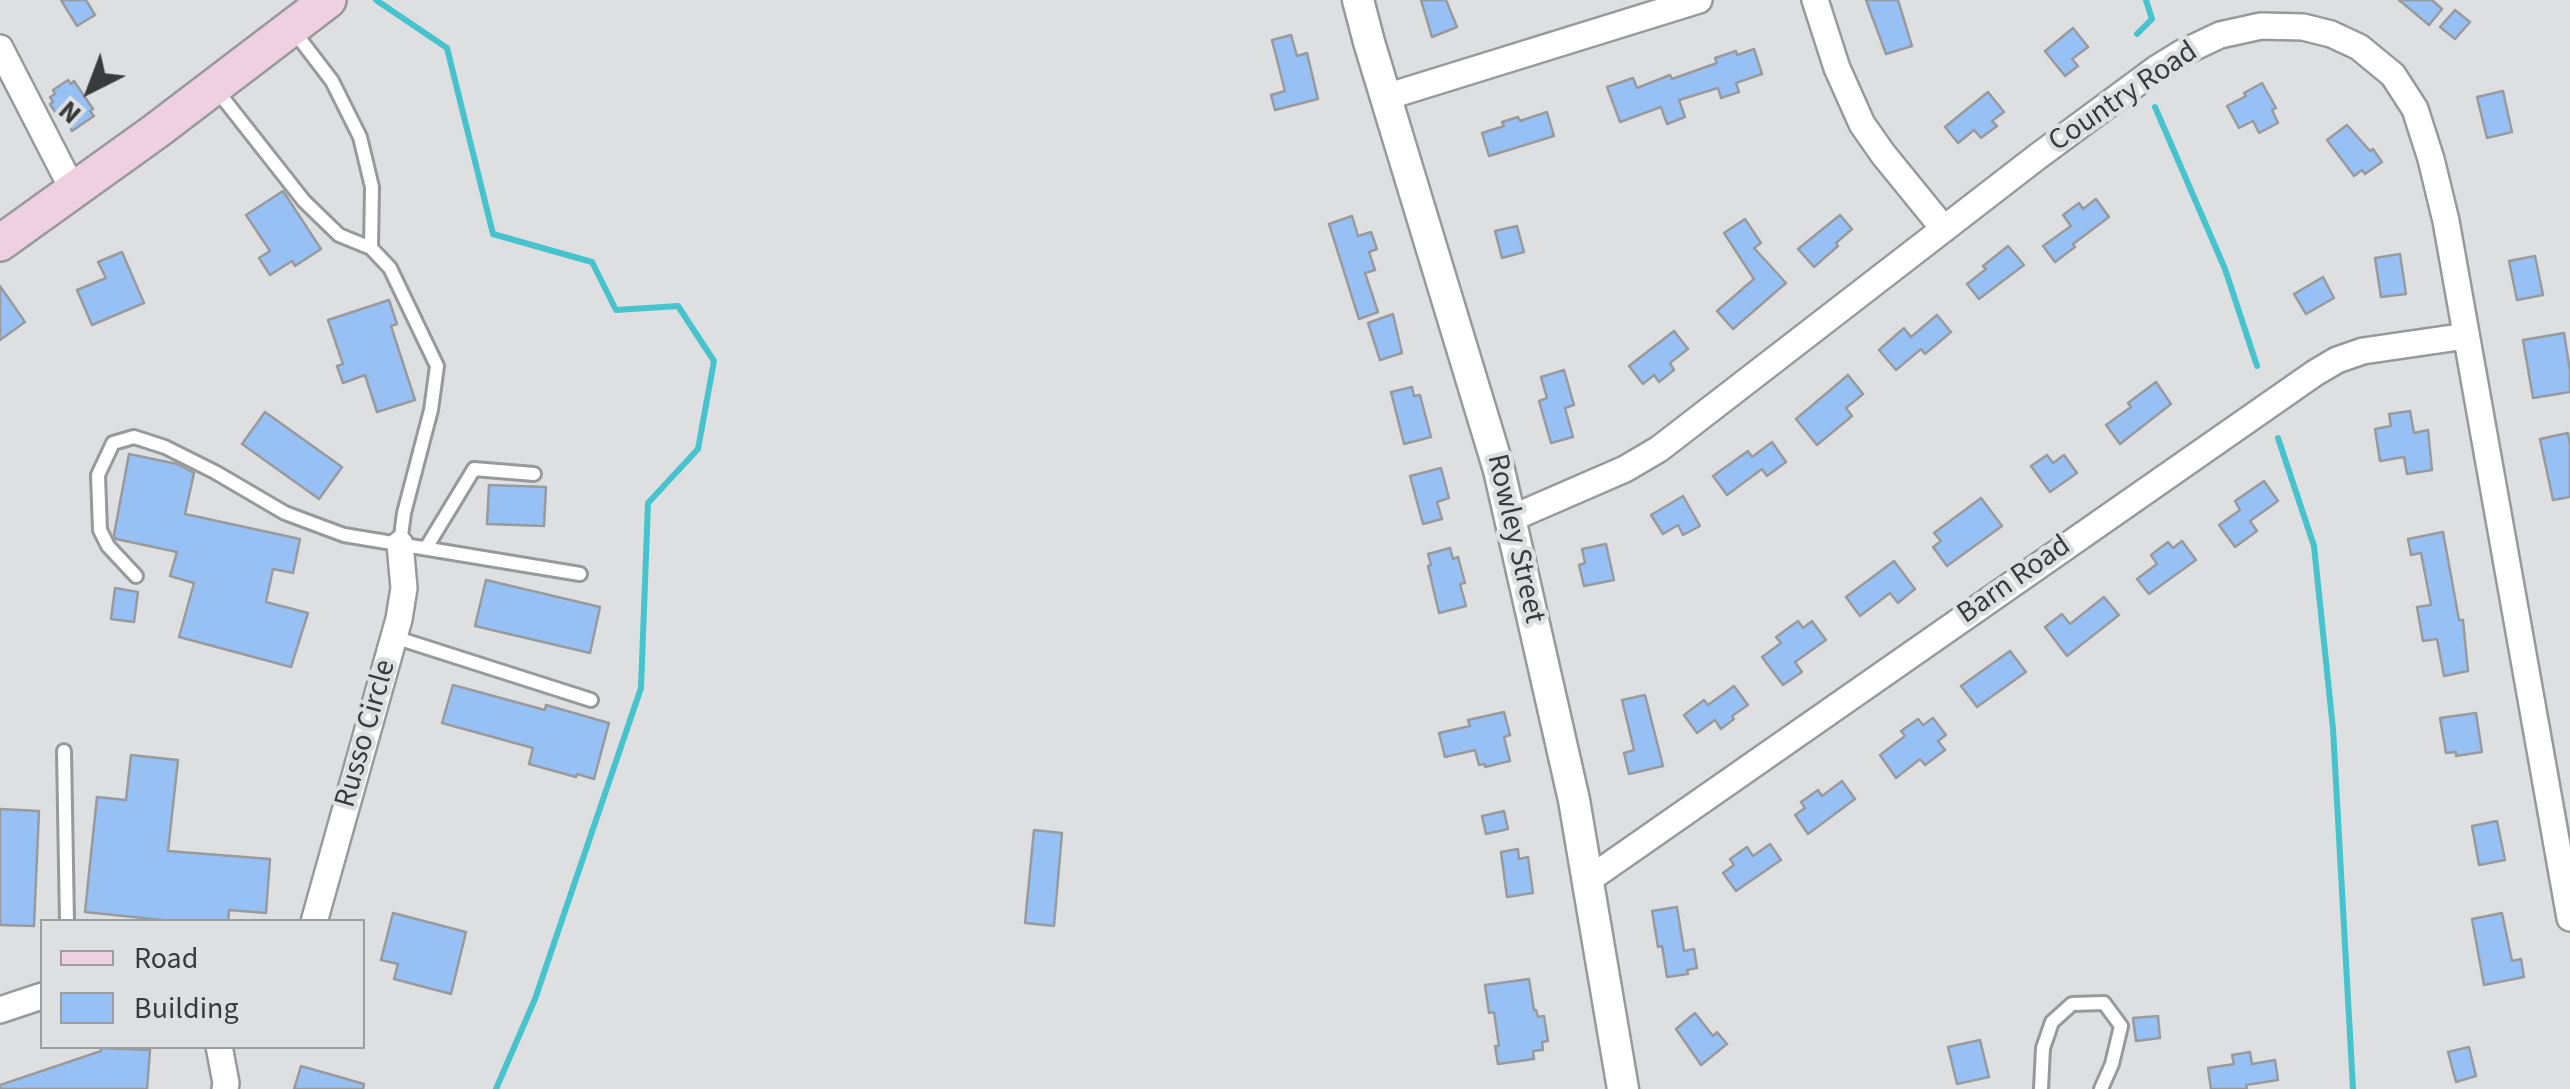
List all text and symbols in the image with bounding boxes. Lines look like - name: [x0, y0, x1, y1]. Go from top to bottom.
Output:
- street label: Country Road: [2043, 35, 2205, 161]
- north arrow: [40, 40, 140, 140]
- text: N: [50, 91, 90, 133]
- street label: Rowley Street: [1477, 451, 1551, 627]
- street label: Barn Road: [1951, 529, 2079, 633]
- street label: Russo Circle: [329, 656, 405, 812]
- legend: [40, 919, 365, 1049]
- text: Road: [134, 937, 198, 980]
- text: Building: [134, 987, 239, 1030]

